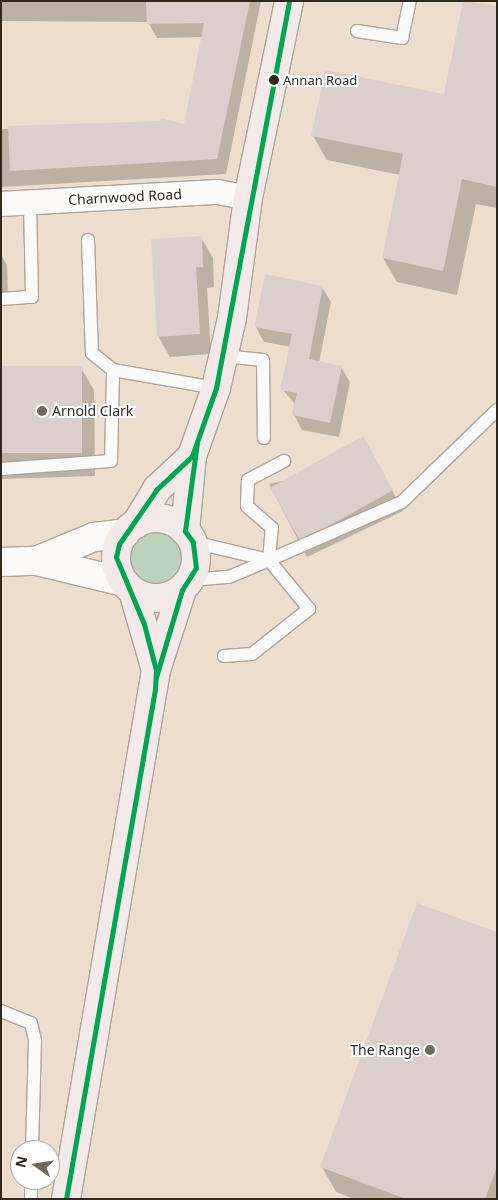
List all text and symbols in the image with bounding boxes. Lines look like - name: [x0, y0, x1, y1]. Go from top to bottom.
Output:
- place label: Annan Road: [283, 72, 357, 88]
- marker: Annan Road: [269, 75, 279, 85]
- street label: Charnwood Road: [68, 186, 182, 208]
- place label: Arnold Clark: [52, 403, 133, 419]
- marker: Arnold Clark: [36, 405, 48, 417]
- place label: The Range: [350, 1042, 420, 1058]
- marker: The Range: [424, 1044, 436, 1056]
- north arrow: [10, 1140, 60, 1190]
- text: N: [10, 1154, 31, 1169]

